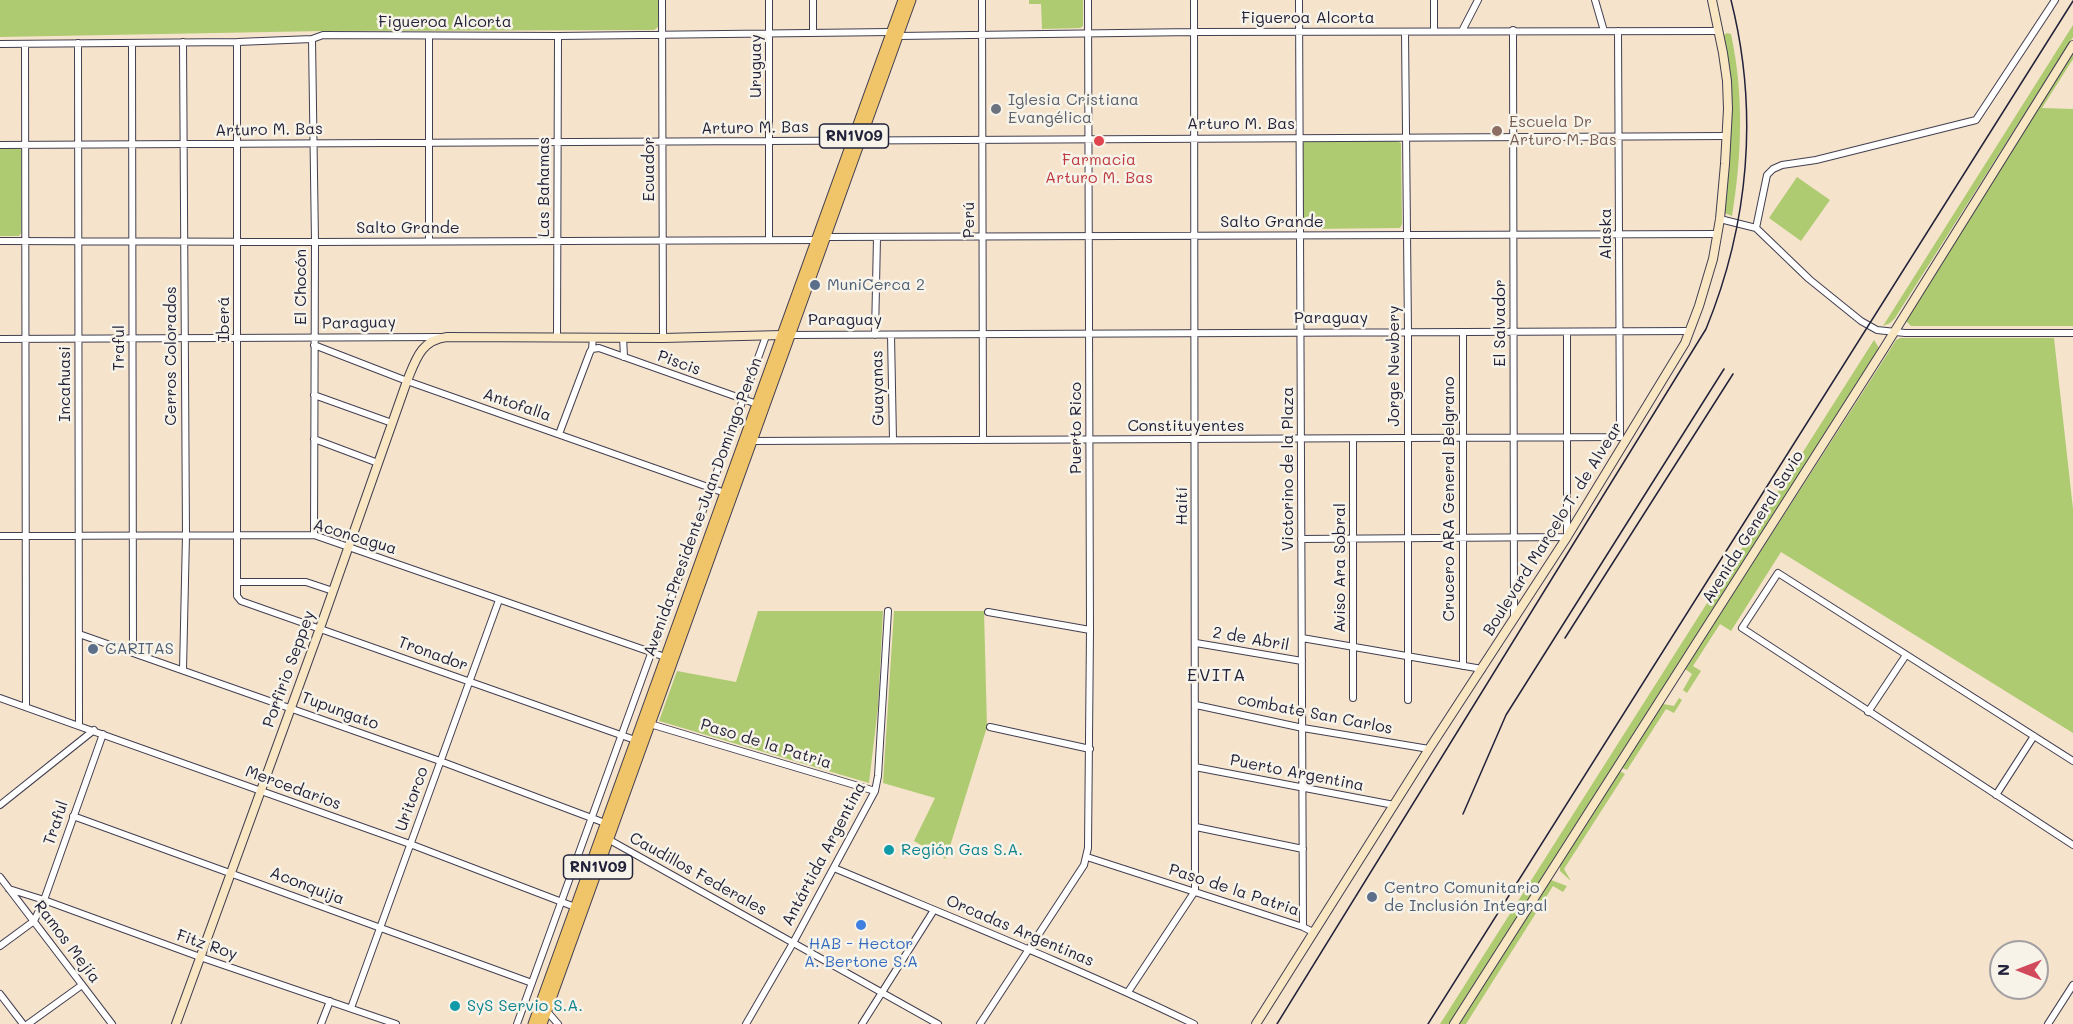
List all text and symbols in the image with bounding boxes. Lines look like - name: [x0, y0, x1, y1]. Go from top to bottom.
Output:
- street label: Figueroa Alcorta: [1241, 8, 1375, 28]
- street label: Figueroa Alcorta: [378, 12, 512, 32]
- street label: Uruguay: [746, 34, 766, 98]
- place label: Iglesia Cristiana Evangélica: [1008, 90, 1139, 128]
- marker: Iglesia Cristiana Evangélica: [989, 102, 1003, 116]
- place label: Escuela Dr Arturo M. Bas: [1509, 112, 1617, 150]
- street label: Arturo M. Bas: [1187, 114, 1295, 134]
- street label: Arturo M. Bas: [701, 117, 809, 139]
- street label: Arturo M. Bas: [215, 119, 323, 141]
- road number: RN1V09: [820, 124, 888, 148]
- marker: Escuela Dr Arturo M. Bas: [1490, 124, 1504, 138]
- marker: Farmacia Arturo M. Bas: [1092, 134, 1106, 148]
- street label: Las Bahamas: [534, 137, 554, 237]
- street label: Ecuador: [639, 137, 659, 201]
- place label: Farmacia Arturo M. Bas: [1045, 150, 1153, 188]
- street label: Perú: [959, 202, 979, 238]
- street label: Alaska: [1596, 208, 1616, 260]
- street label: Salto Grande: [1220, 212, 1324, 232]
- street label: Salto Grande: [356, 218, 460, 238]
- street label: El Chocón: [291, 249, 311, 325]
- place label: MuniCerca 2: [827, 275, 925, 295]
- marker: MuniCerca 2: [808, 278, 822, 292]
- street label: El Salvador: [1490, 279, 1510, 367]
- street label: Cerros Colorados: [161, 286, 181, 426]
- street label: Iberá: [214, 296, 234, 342]
- street label: Jorge Newbery: [1384, 305, 1404, 427]
- street label: Paraguay: [1294, 308, 1368, 328]
- street label: Paraguay: [808, 310, 882, 330]
- street label: Paraguay: [322, 313, 396, 333]
- street label: Traful: [109, 325, 129, 371]
- street label: Incahuasi: [55, 346, 75, 422]
- street label: Piscis: [655, 346, 703, 380]
- street label: Guayanas: [868, 350, 888, 426]
- street label: Avenida Presidente Juan Domingo Perón: [640, 355, 766, 659]
- street label: Crucero ARA General Belgrano: [1439, 377, 1459, 621]
- street label: Puerto Rico: [1066, 382, 1086, 474]
- street label: Antofalla: [480, 384, 554, 426]
- street label: Victorino de la Plaza: [1278, 387, 1298, 551]
- street label: Constituyentes: [1127, 416, 1245, 436]
- street label: Boulevard Marcelo T. de Alvear: [1479, 419, 1627, 639]
- street label: Avenida General Savio: [1698, 447, 1808, 607]
- street label: Haití: [1172, 487, 1192, 525]
- street label: Aviso Ara Sobral: [1330, 503, 1350, 633]
- street label: Aconcagua: [311, 515, 399, 559]
- street label: Porfirio Seppey: [259, 608, 319, 730]
- street label: 2 de Abril: [1211, 623, 1291, 655]
- street label: Tronador: [395, 633, 471, 675]
- place label: CARITAS: [105, 639, 174, 659]
- marker: CARITAS: [86, 642, 100, 656]
- district label: EVITA: [1187, 664, 1247, 686]
- street label: Tupungato: [299, 688, 381, 734]
- street label: combate San Carlos: [1236, 690, 1394, 738]
- street label: Paso de la Patria: [698, 715, 834, 773]
- street label: Puerto Argentina: [1228, 751, 1366, 795]
- street label: Mercedarios: [243, 762, 343, 814]
- street label: Uritorco: [392, 764, 432, 834]
- street label: Antártida Argentina: [778, 779, 870, 929]
- street label: Traful: [39, 798, 73, 848]
- street label: Caudillos Federales: [626, 828, 770, 920]
- place label: Región Gas S.A.: [901, 840, 1023, 860]
- marker: Región Gas S.A.: [882, 843, 896, 857]
- road number: RN1V09: [564, 855, 632, 879]
- street label: Paso de la Patria: [1166, 860, 1302, 920]
- street label: Aconquija: [267, 863, 347, 909]
- place label: Centro Comunitario de Inclusión Integral: [1384, 878, 1547, 916]
- marker: Centro Comunitario de Inclusión Integral: [1365, 890, 1379, 904]
- street label: Orcadas Argentinas: [943, 891, 1097, 971]
- street label: Ramos Mejía: [30, 897, 104, 987]
- marker: HAB - Hector A. Bertone S.A: [854, 918, 868, 932]
- street label: Fitz Roy: [174, 926, 240, 964]
- place label: HAB - Hector A. Bertone S.A: [804, 934, 918, 972]
- north arrow: [1989, 940, 2049, 1000]
- text: N: [1992, 964, 2013, 976]
- place label: SyS Servio S.A.: [467, 996, 583, 1016]
- marker: SyS Servio S.A.: [448, 999, 462, 1013]

